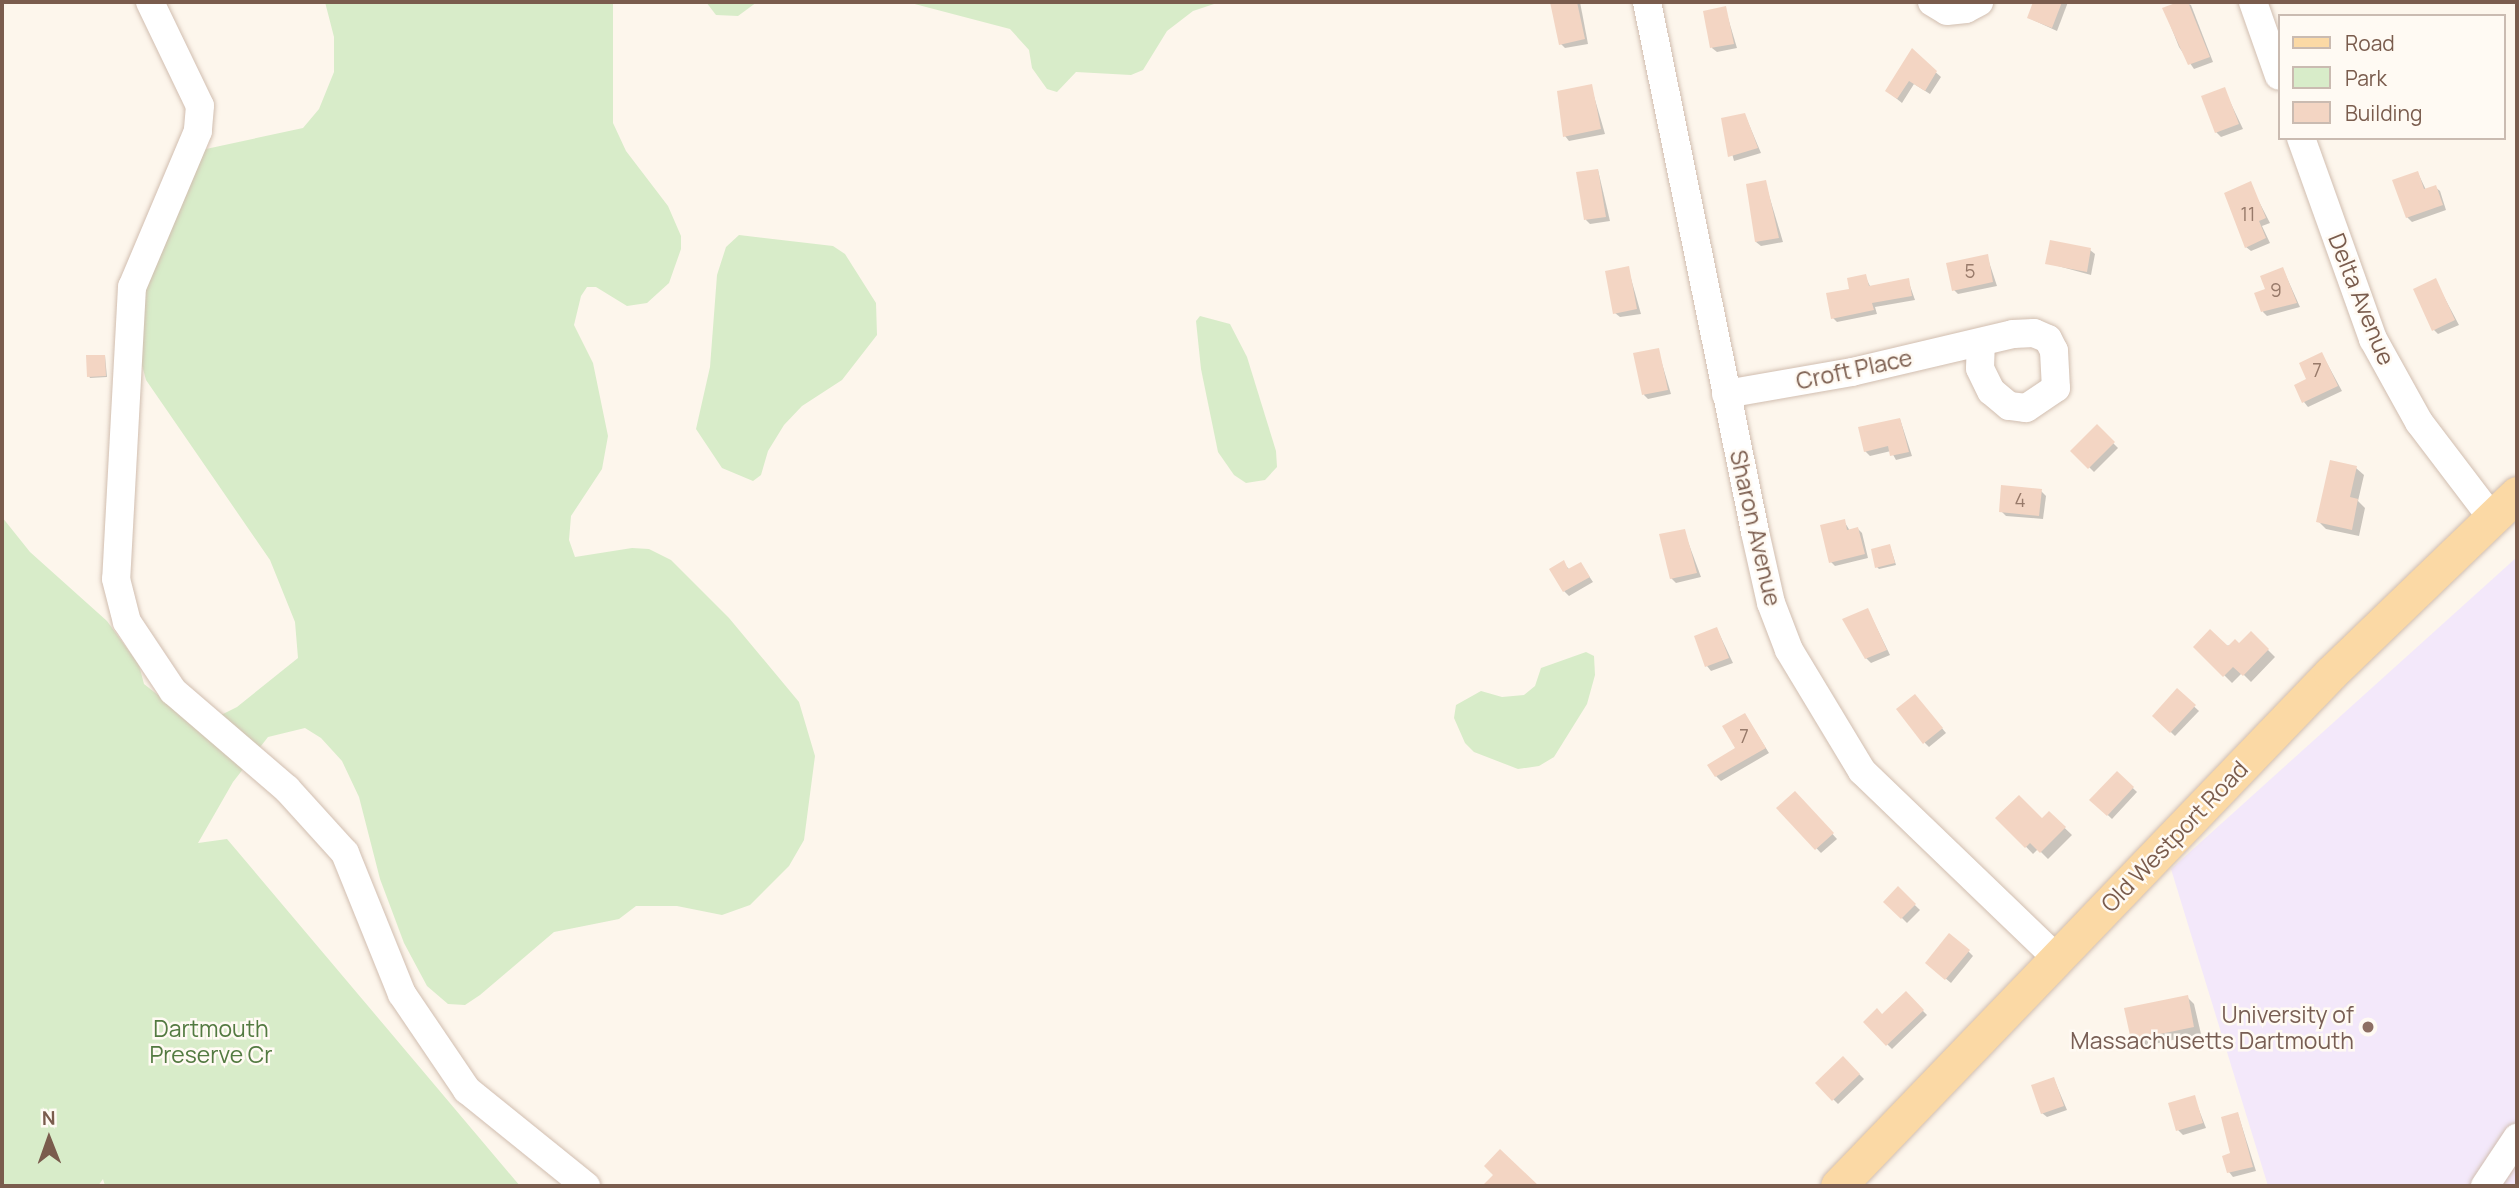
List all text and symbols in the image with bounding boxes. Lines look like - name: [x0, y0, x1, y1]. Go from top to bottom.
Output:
- legend: [2278, 14, 2505, 140]
- text: Road: [2345, 29, 2395, 57]
- text: Park: [2345, 64, 2387, 92]
- text: Building: [2345, 99, 2422, 127]
- house number: 11: [2241, 204, 2255, 226]
- street label: Delta Avenue: [2323, 229, 2401, 369]
- house number: 5: [1965, 261, 1975, 283]
- house number: 9: [2270, 280, 2282, 302]
- street label: Croft Place: [1793, 343, 1915, 395]
- house number: 7: [2312, 360, 2322, 382]
- street label: Sharon Avenue: [1725, 447, 1787, 609]
- house number: 4: [2014, 490, 2026, 512]
- house number: 7: [1739, 726, 1749, 748]
- street label: Old Westport Road: [2095, 755, 2253, 917]
- place label: University of Massachusetts Dartmouth: [2070, 1000, 2354, 1054]
- park label: Dartmouth Preserve Cr: [149, 1014, 273, 1068]
- marker: University of Massachusetts Dartmouth: [2360, 1019, 2376, 1035]
- north arrow: [14, 1104, 84, 1174]
- text: N: [42, 1105, 56, 1131]

